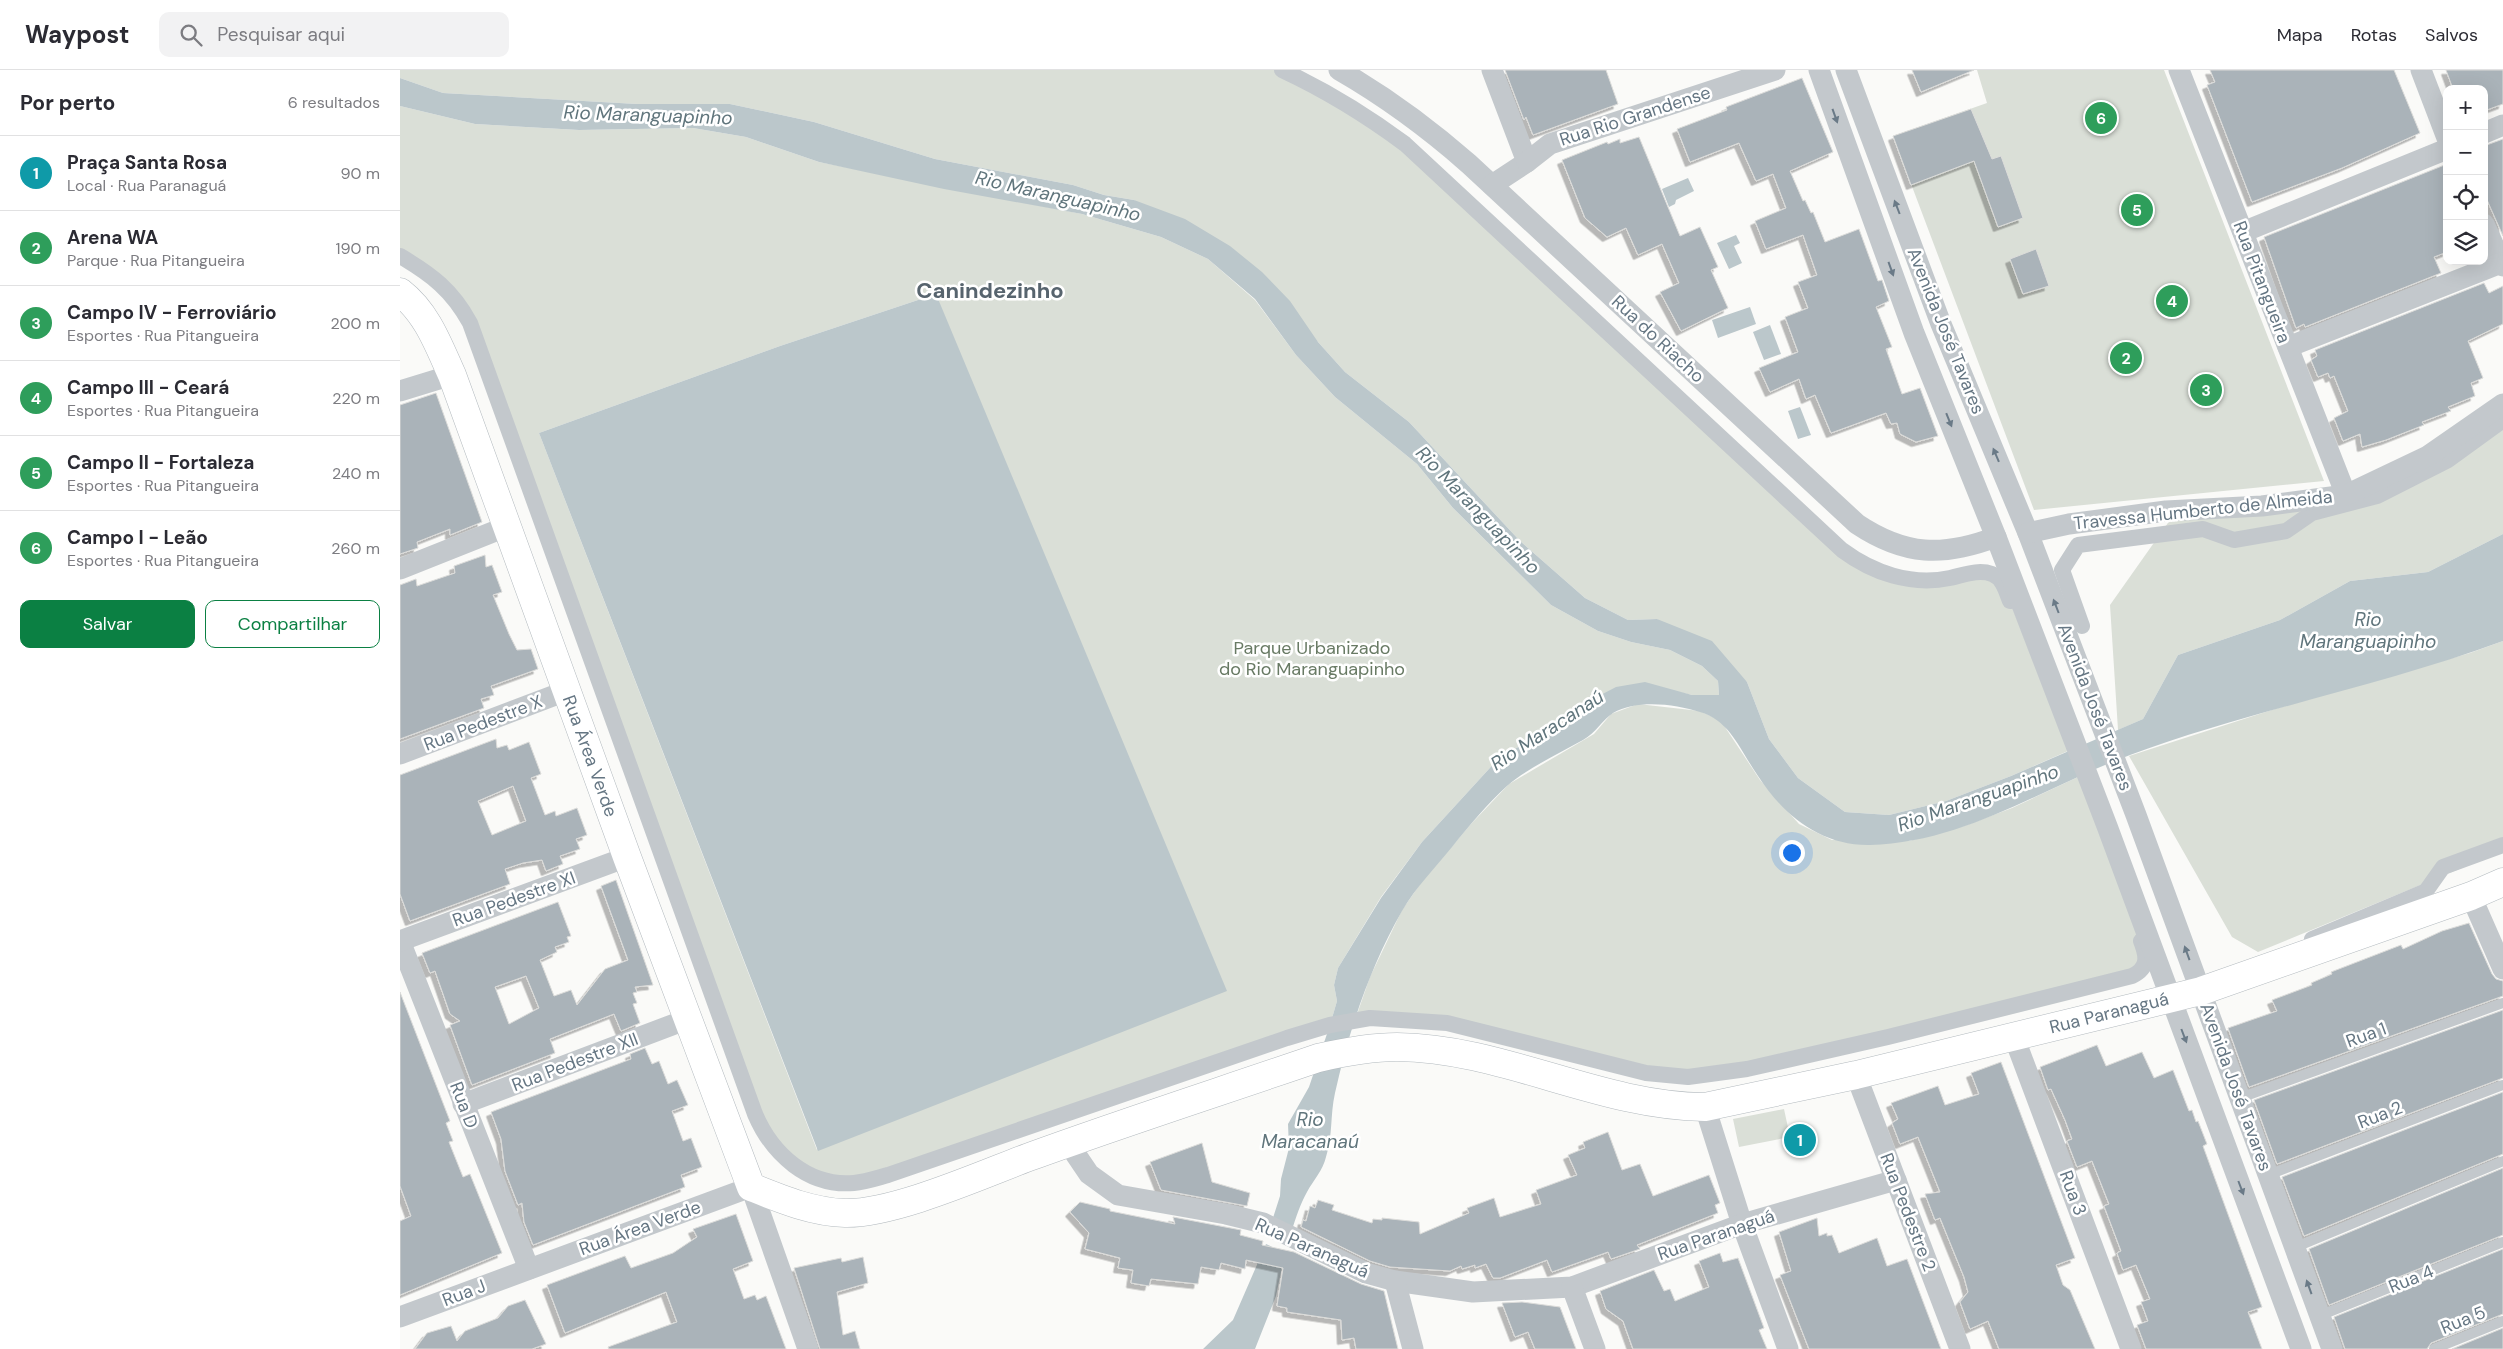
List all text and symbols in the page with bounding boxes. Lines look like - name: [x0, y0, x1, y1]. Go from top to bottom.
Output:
- search box: [159, 12, 509, 57]
- text: Waypost: [25, 19, 129, 50]
- icon: search: [177, 21, 205, 49]
- text: Pesquisar aqui: [217, 22, 345, 47]
- text: Mapa: [2277, 23, 2323, 47]
- text: Rotas: [2351, 23, 2397, 47]
- text: Salvos: [2425, 23, 2478, 47]
- street label: Rua Rio Grandense: [1556, 80, 1714, 152]
- map controls: [2443, 85, 2488, 265]
- button: +: [2443, 85, 2488, 130]
- text: Por perto: [20, 89, 115, 117]
- text: 6 resultados: [288, 92, 380, 113]
- pin: 6: [2085, 99, 2117, 137]
- water label: Rio Maranguapinho: [563, 100, 733, 130]
- one-way arrow: [1831, 109, 1839, 124]
- button: −: [2443, 130, 2488, 175]
- text: Praça Santa Rosa: [67, 150, 227, 175]
- text: 1: [33, 163, 39, 184]
- text: 90 m: [340, 163, 380, 184]
- water label: Rio Maranguapinho: [973, 165, 1143, 227]
- text: Local · Rua Paranaguá: [67, 175, 226, 196]
- button: locate: [2443, 175, 2488, 220]
- pin: 5: [2121, 191, 2153, 229]
- one-way arrow: [1893, 200, 1901, 214]
- street label: Rua Pitangueira: [2228, 218, 2296, 346]
- button: layers: [2443, 220, 2488, 265]
- text: Arena WA: [67, 225, 158, 250]
- text: 2: [31, 238, 41, 259]
- text: 190 m: [336, 238, 380, 259]
- street label: Avenida José Tavares: [1902, 244, 1990, 418]
- text: Parque · Rua Pitangueira: [67, 250, 245, 271]
- one-way arrow: [1888, 261, 1895, 276]
- district label: Canindezinho: [916, 276, 1064, 305]
- pin: 4: [2156, 282, 2188, 320]
- street label: Rua do Riacho: [1606, 290, 1710, 388]
- text: Campo IV - Ferroviário: [67, 300, 277, 325]
- text: 3: [31, 313, 41, 334]
- text: 200 m: [331, 313, 380, 334]
- text: Esportes · Rua Pitangueira: [67, 325, 259, 346]
- pin: 2: [2110, 339, 2142, 377]
- pin: 3: [2190, 371, 2222, 409]
- text: Campo III - Ceará: [67, 375, 229, 400]
- text: 4: [31, 388, 41, 409]
- text: 220 m: [332, 388, 380, 409]
- text: Esportes · Rua Pitangueira: [67, 400, 259, 421]
- one-way arrow: [1945, 413, 1953, 428]
- water label: Rio Maranguapinho: [1410, 441, 1546, 579]
- one-way arrow: [1992, 448, 2000, 462]
- text: Campo II - Fortaleza: [67, 450, 255, 475]
- text: 5: [31, 463, 41, 484]
- text: 240 m: [332, 463, 380, 484]
- text: Esportes · Rua Pitangueira: [67, 475, 259, 496]
- street label: Travessa Humberto de Almeida: [2072, 484, 2334, 536]
- text: Campo I - Leão: [67, 525, 208, 550]
- text: 6: [31, 538, 41, 559]
- text: 260 m: [331, 538, 380, 559]
- text: Esportes · Rua Pitangueira: [67, 550, 259, 571]
- one-way arrow: [2052, 599, 2059, 614]
- button: Salvar: [20, 600, 195, 648]
- button: Compartilhar: [205, 600, 380, 648]
- water label: Rio Maranguapinho: [2300, 607, 2436, 654]
- street label: Avenida José Tavares: [2052, 620, 2138, 794]
- park label: Parque Urbanizado do Rio Maranguapinho: [1219, 636, 1405, 681]
- water label: Rio Maracanaú: [1486, 684, 1609, 776]
- street label: Rua Pedestre X: [420, 689, 546, 757]
- street label: Rua Área Verde: [557, 692, 623, 820]
- water label: Rio Maranguapinho: [1894, 759, 2062, 837]
- your location: [1779, 840, 1805, 866]
- street label: Rua Pedestre XI: [449, 866, 579, 932]
- one-way arrow: [2183, 946, 2190, 961]
- street label: Rua Paranaguá: [2047, 987, 2171, 1039]
- street label: Avenida José Tavares: [2194, 1000, 2278, 1174]
- street label: Rua 1: [2343, 1017, 2389, 1053]
- street label: Rua Pedestre XII: [508, 1027, 642, 1097]
- one-way arrow: [2181, 1028, 2188, 1043]
- street label: Rua D: [444, 1078, 484, 1132]
- street label: Rua 2: [2354, 1096, 2406, 1134]
- water label: Rio Maracanaú: [1261, 1107, 1359, 1154]
- pin: 1: [1784, 1121, 1816, 1159]
- street label: Rua Pedestre 2: [1874, 1150, 1942, 1274]
- street label: Rua 3: [2054, 1167, 2092, 1219]
- one-way arrow: [2237, 1181, 2245, 1196]
- street label: Rua Área Verde: [576, 1195, 704, 1261]
- street label: Rua Paranaguá: [1654, 1204, 1778, 1266]
- street label: Rua Paranaguá: [1251, 1212, 1373, 1284]
- street label: Rua 4: [2385, 1259, 2437, 1299]
- street label: Rua J: [439, 1274, 489, 1312]
- one-way arrow: [2305, 1279, 2313, 1294]
- street label: Rua 5: [2437, 1300, 2489, 1340]

